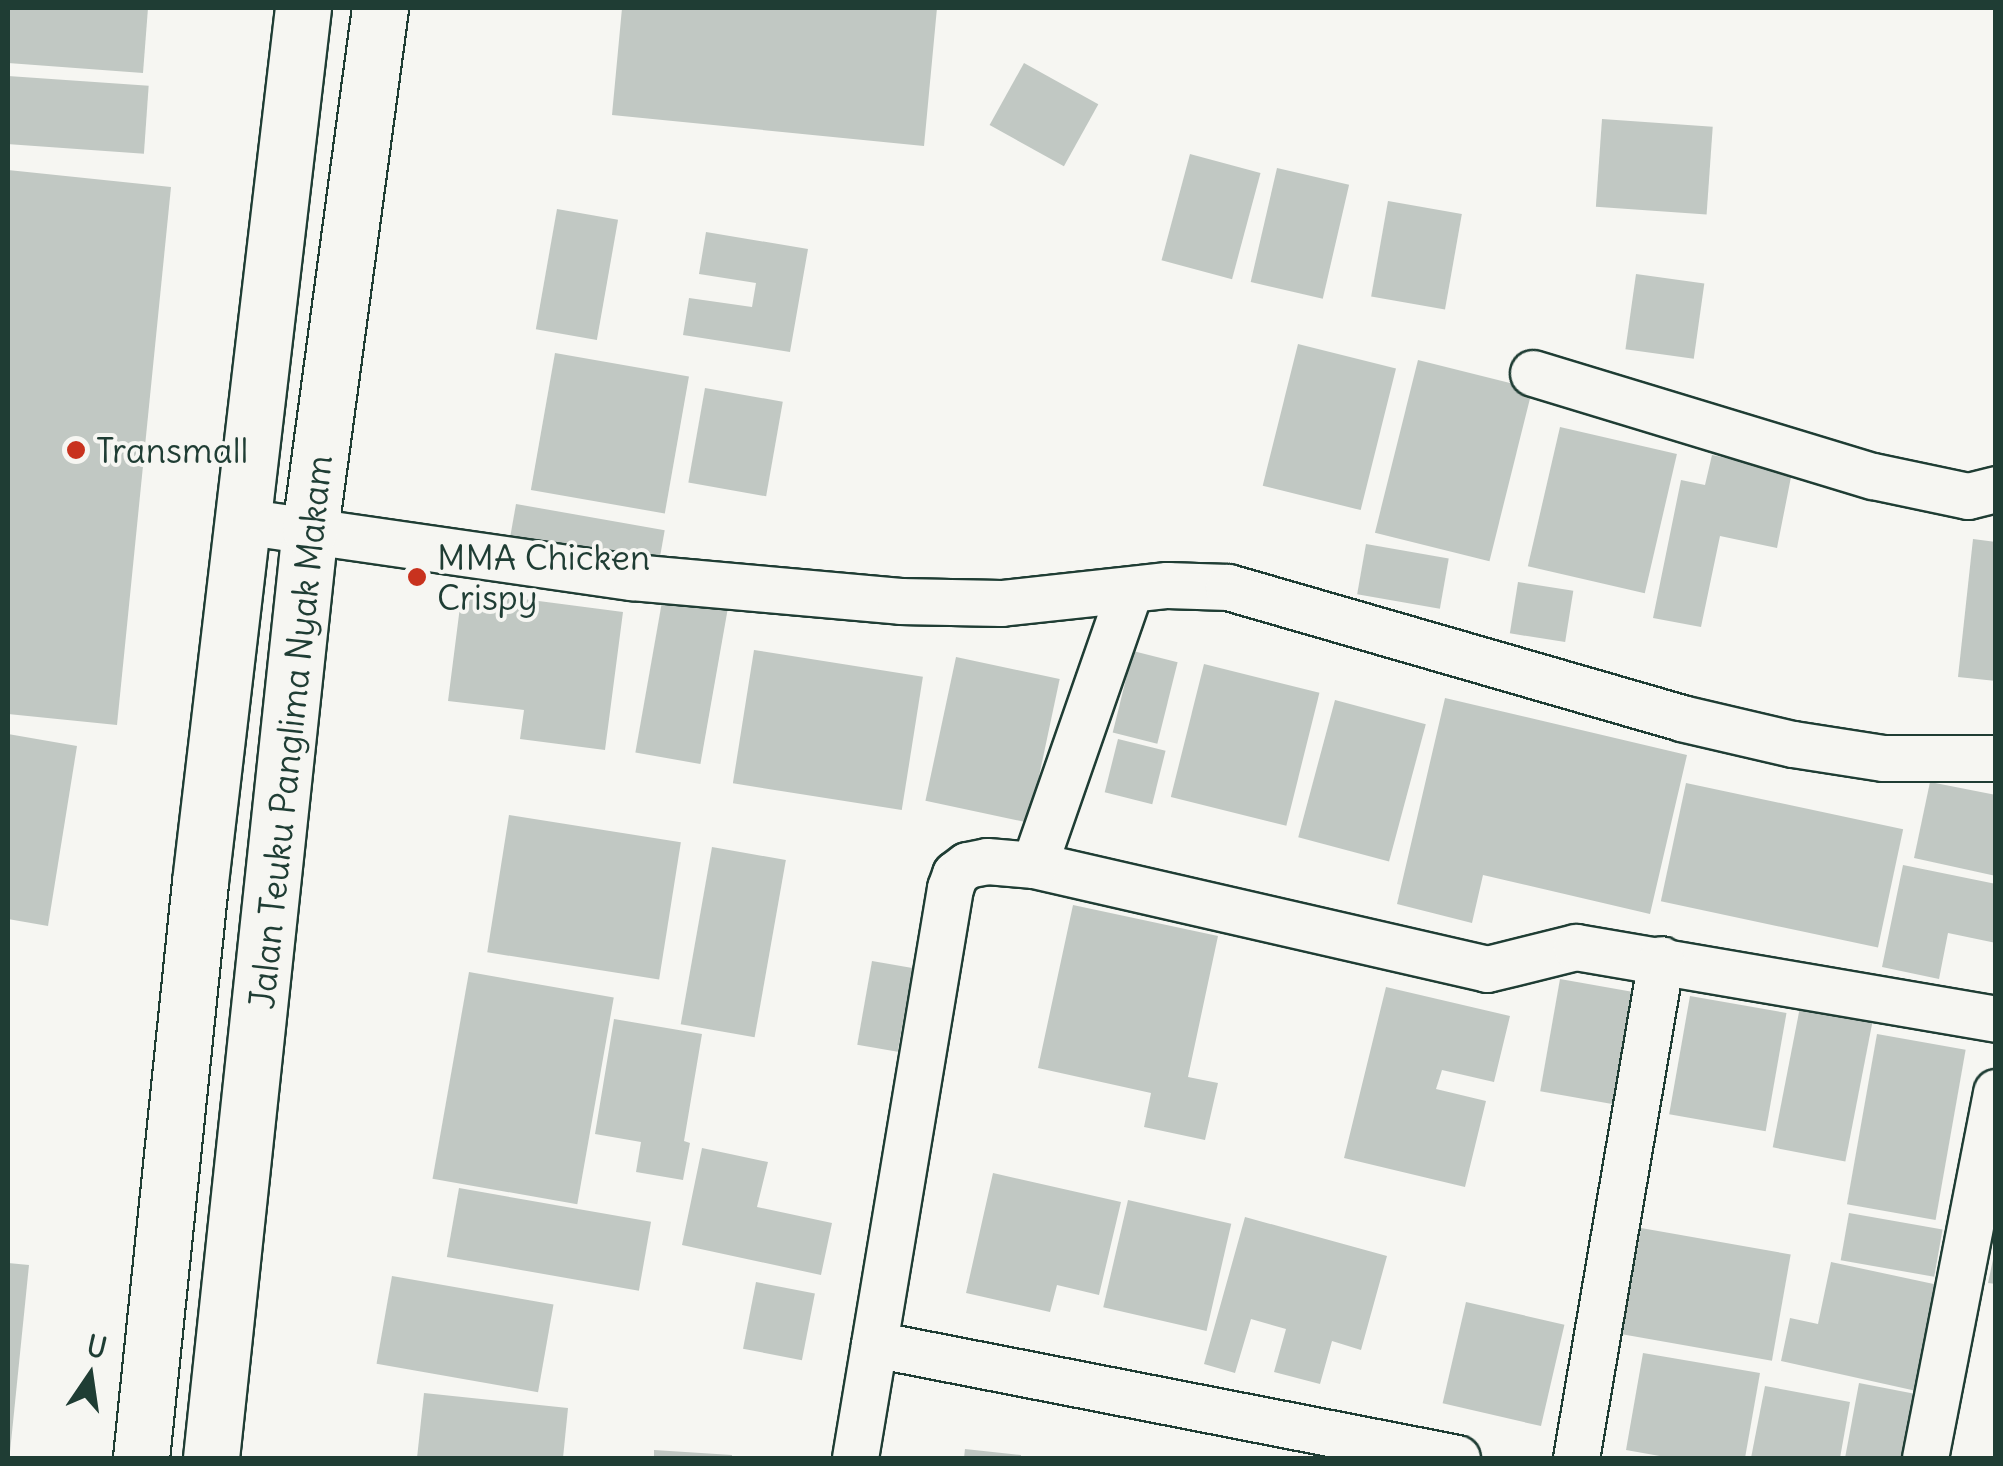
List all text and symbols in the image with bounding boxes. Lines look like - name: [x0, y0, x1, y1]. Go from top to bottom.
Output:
- place label: Transmall: [96, 429, 248, 471]
- marker: Transmall: [65, 439, 87, 461]
- street label: Jalan Teuku Panglima Nyak Makam: [240, 453, 340, 1011]
- place label: MMA Chicken Crispy: [437, 536, 650, 618]
- marker: MMA Chicken Crispy: [406, 566, 428, 588]
- north arrow: [40, 1326, 140, 1426]
- text: U: [83, 1327, 110, 1366]

